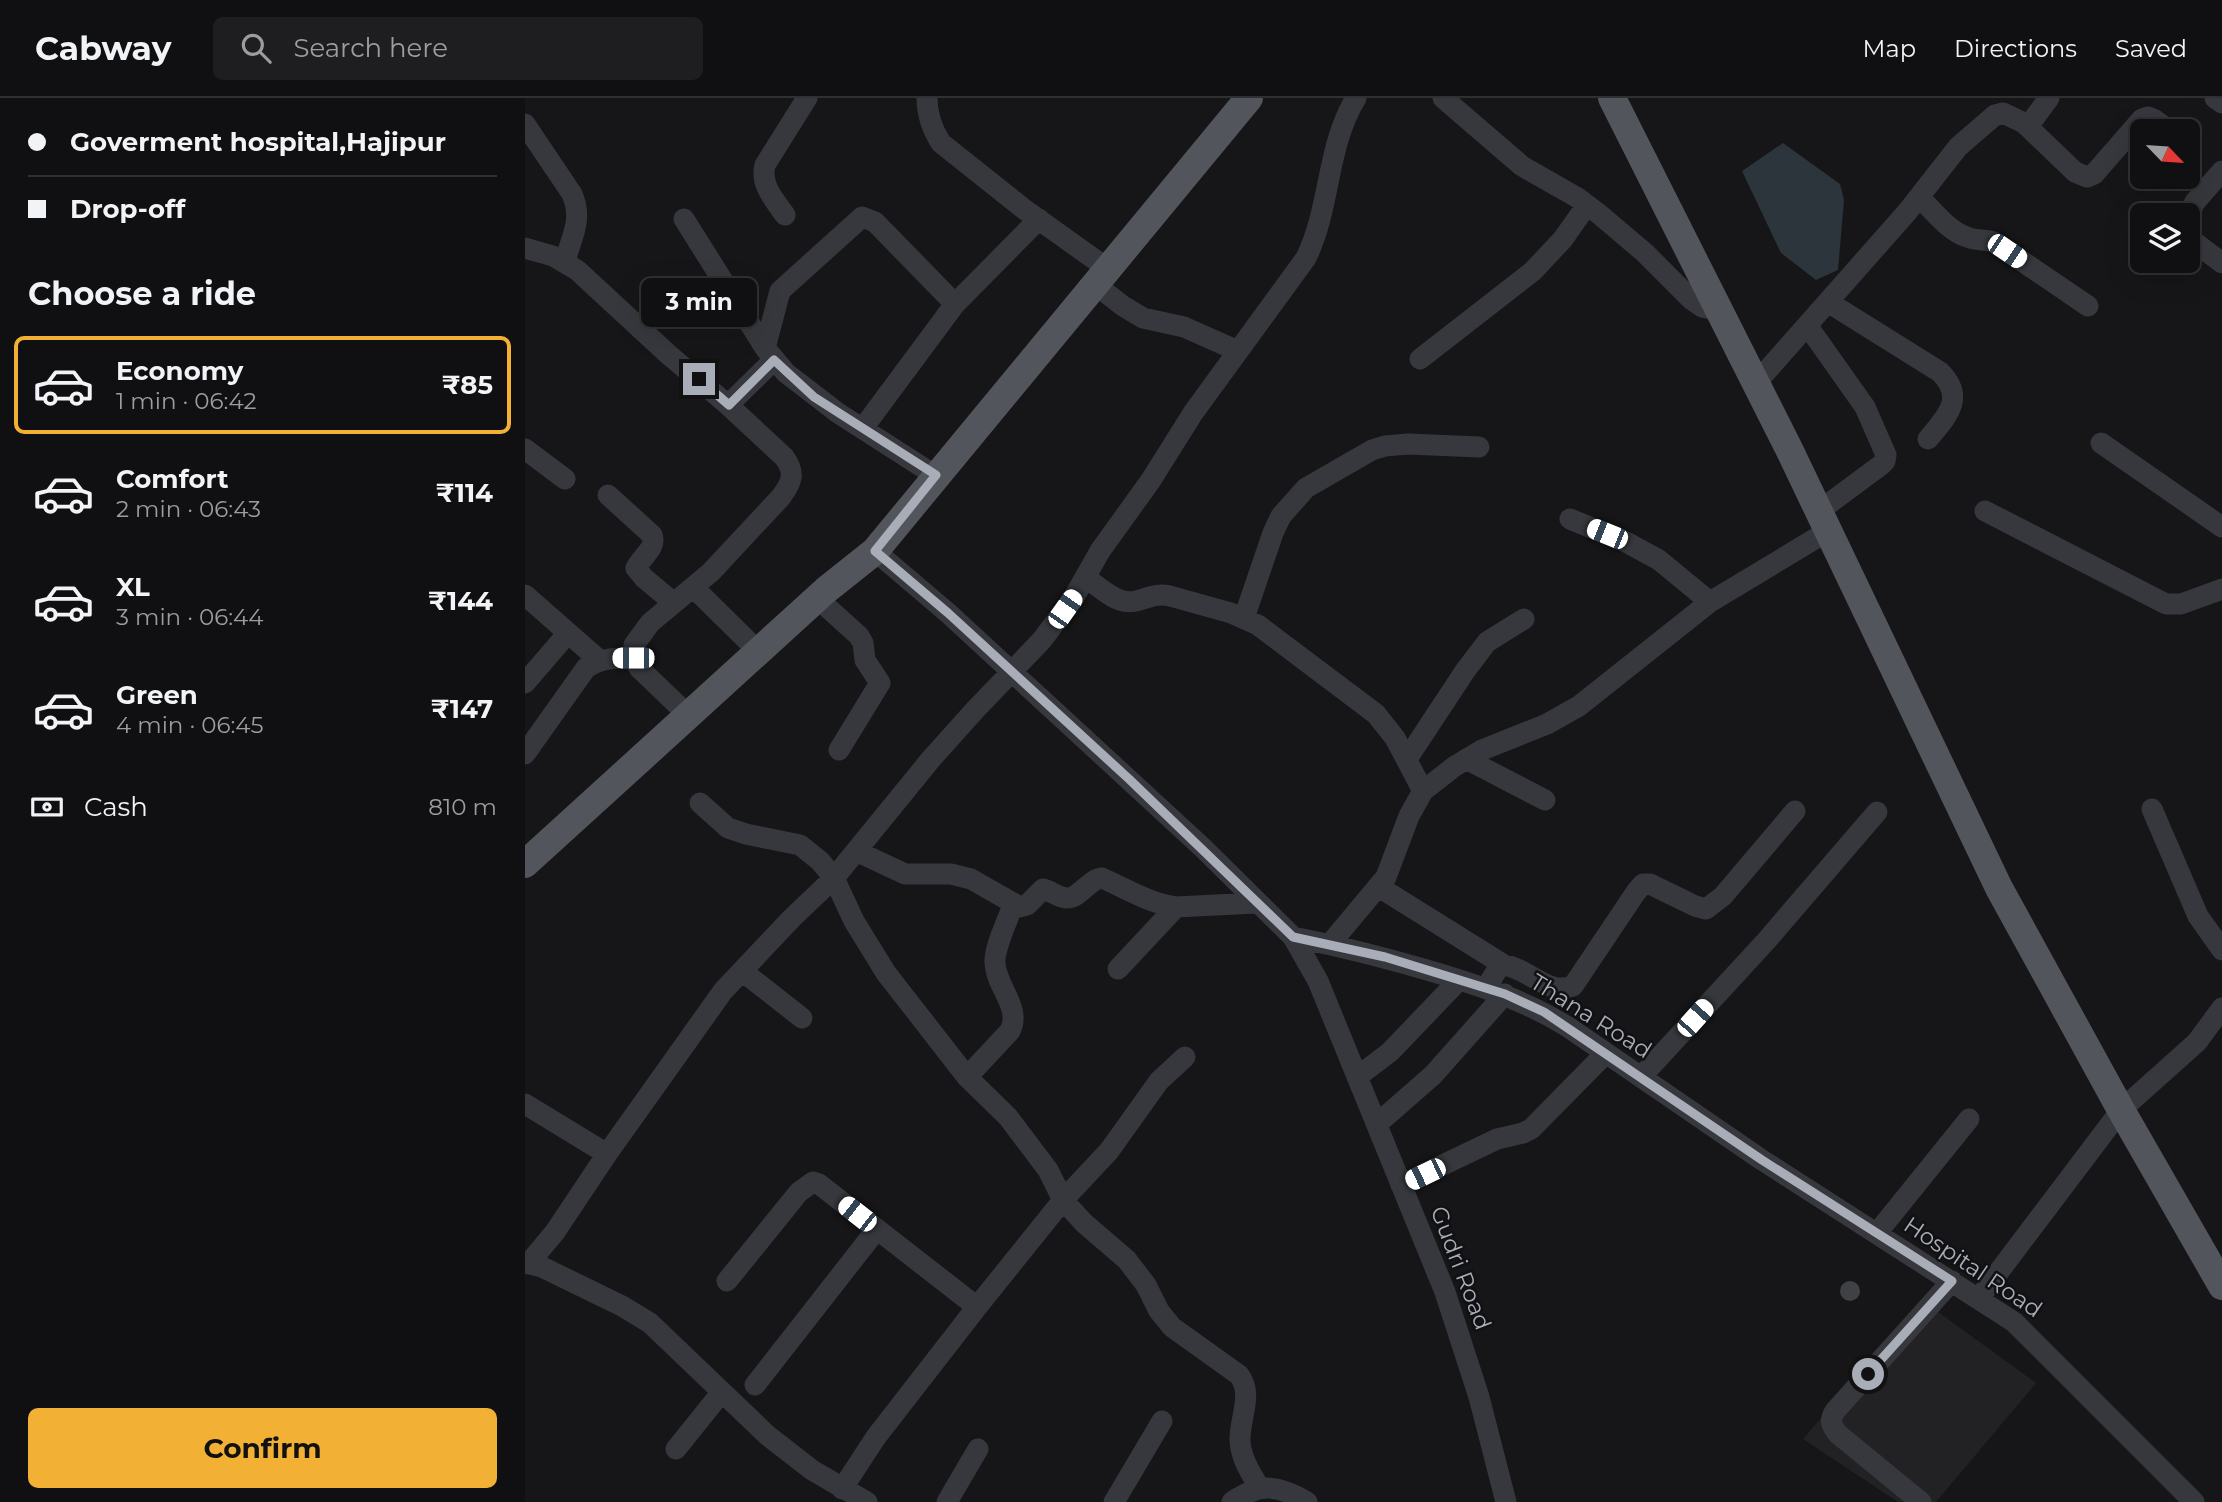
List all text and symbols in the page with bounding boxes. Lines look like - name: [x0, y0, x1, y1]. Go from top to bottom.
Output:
- search box: [213, 17, 703, 80]
- text: Cabway: [35, 28, 171, 68]
- icon: search: [237, 29, 275, 67]
- text: Search here: [293, 32, 448, 64]
- text: Map: [1863, 34, 1916, 63]
- text: Directions: [1954, 34, 2077, 63]
- text: Saved: [2115, 34, 2187, 63]
- north arrow: [2130, 119, 2200, 189]
- map controls: [2130, 119, 2200, 273]
- text: Goverment hospital,Hajipur: [70, 126, 446, 158]
- text: Drop-off: [70, 193, 185, 225]
- button: layers: [2130, 203, 2200, 273]
- car: [1984, 231, 2031, 271]
- text: Choose a ride: [28, 274, 256, 313]
- callout: 3 min: [641, 278, 757, 327]
- text: 3 min: [665, 288, 733, 316]
- icon: car: [32, 354, 95, 417]
- text: Economy: [116, 355, 243, 387]
- route end: [683, 363, 715, 395]
- text: ₹85: [442, 369, 493, 401]
- text: 1 min · 06:42: [116, 387, 257, 415]
- icon: car: [32, 462, 95, 525]
- text: Comfort: [116, 463, 228, 495]
- text: ₹114: [436, 477, 493, 509]
- text: 2 min · 06:43: [116, 495, 261, 523]
- car: [1584, 516, 1631, 552]
- icon: car: [32, 570, 95, 633]
- text: XL: [116, 571, 150, 603]
- text: ₹144: [428, 585, 493, 617]
- car: [1045, 586, 1086, 632]
- text: 3 min · 06:44: [116, 603, 264, 631]
- car: [613, 648, 655, 669]
- icon: car: [32, 678, 95, 741]
- text: Green: [116, 679, 198, 711]
- text: ₹147: [431, 693, 493, 725]
- text: 4 min · 06:45: [116, 711, 264, 739]
- icon: cash: [28, 788, 66, 826]
- text: Cash: [84, 791, 148, 823]
- text: 810 m: [428, 793, 497, 821]
- street label: Thana Road: [1525, 968, 1657, 1064]
- car: [1674, 995, 1717, 1041]
- car: [1402, 1155, 1449, 1193]
- car: [834, 1193, 881, 1235]
- street label: Gudri Road: [1425, 1202, 1497, 1334]
- street label: Hospital Road: [1899, 1210, 2047, 1324]
- route start: [1852, 1358, 1884, 1390]
- button: Confirm: [28, 1408, 497, 1488]

